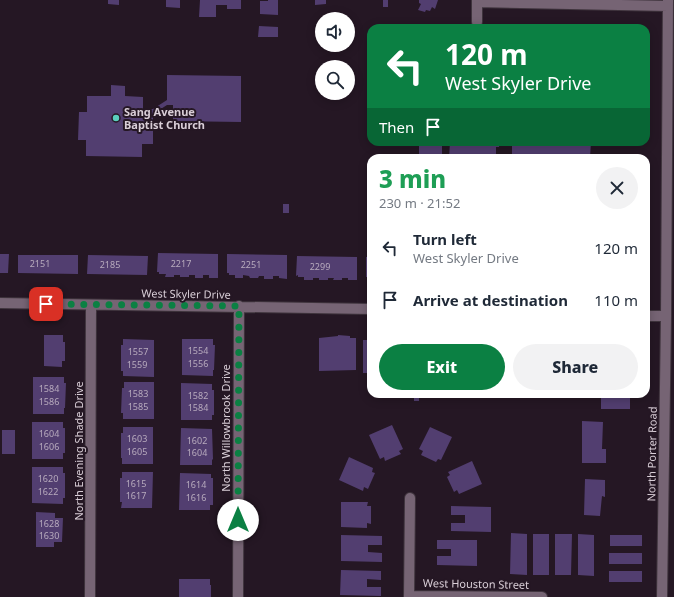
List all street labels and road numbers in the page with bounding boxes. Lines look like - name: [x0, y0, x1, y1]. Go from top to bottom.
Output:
- street label: West Skyler Drive: [141, 285, 231, 302]
- street label: North Willowbrook Drive: [218, 364, 233, 492]
- street label: North Evening Shade Drive: [71, 381, 86, 521]
- street label: North Porter Road: [643, 406, 660, 502]
- street label: West Houston Street: [423, 575, 529, 592]

